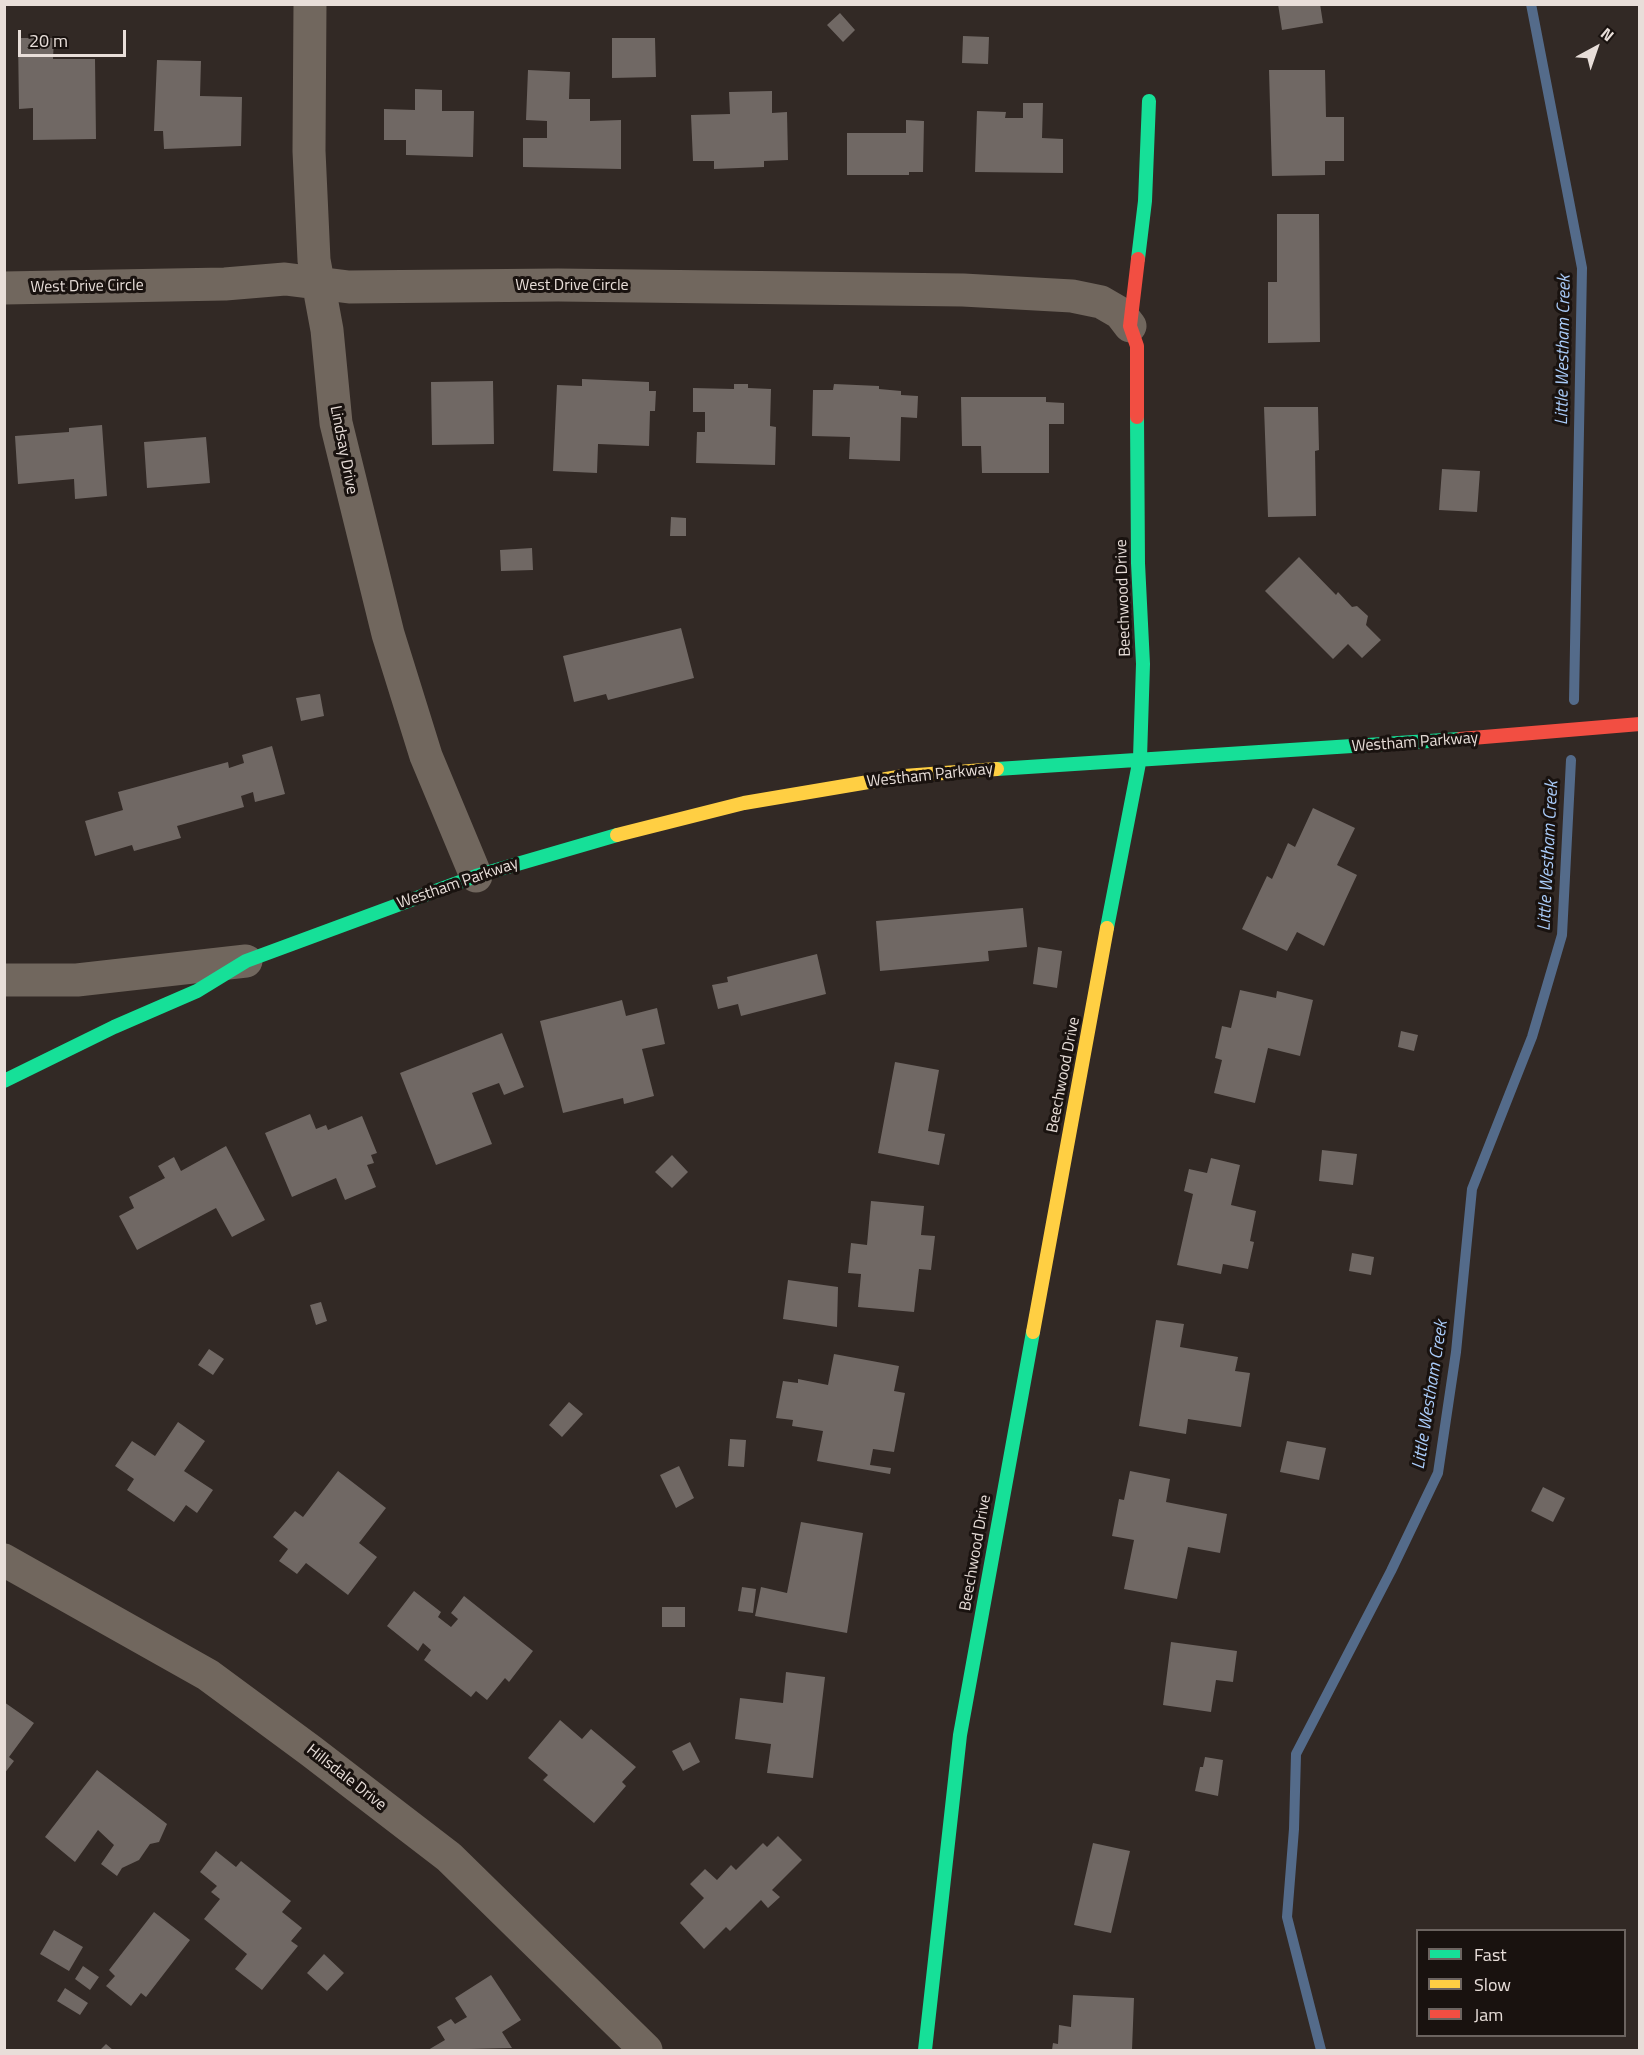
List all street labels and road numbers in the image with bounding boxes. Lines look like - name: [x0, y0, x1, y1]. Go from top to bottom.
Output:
- street label: West Drive Circle: [30, 276, 144, 298]
- street label: West Drive Circle: [515, 276, 629, 296]
- street label: Lindsay Drive: [325, 404, 361, 496]
- street label: Beechwood Drive: [1112, 539, 1136, 657]
- street label: Westham Parkway: [1351, 729, 1479, 757]
- street label: Westham Parkway: [866, 760, 994, 792]
- street label: Westham Parkway: [395, 854, 521, 914]
- street label: Beechwood Drive: [1043, 1016, 1085, 1134]
- street label: Beechwood Drive: [956, 1493, 996, 1613]
- street label: Hillsdale Drive: [302, 1741, 390, 1815]

